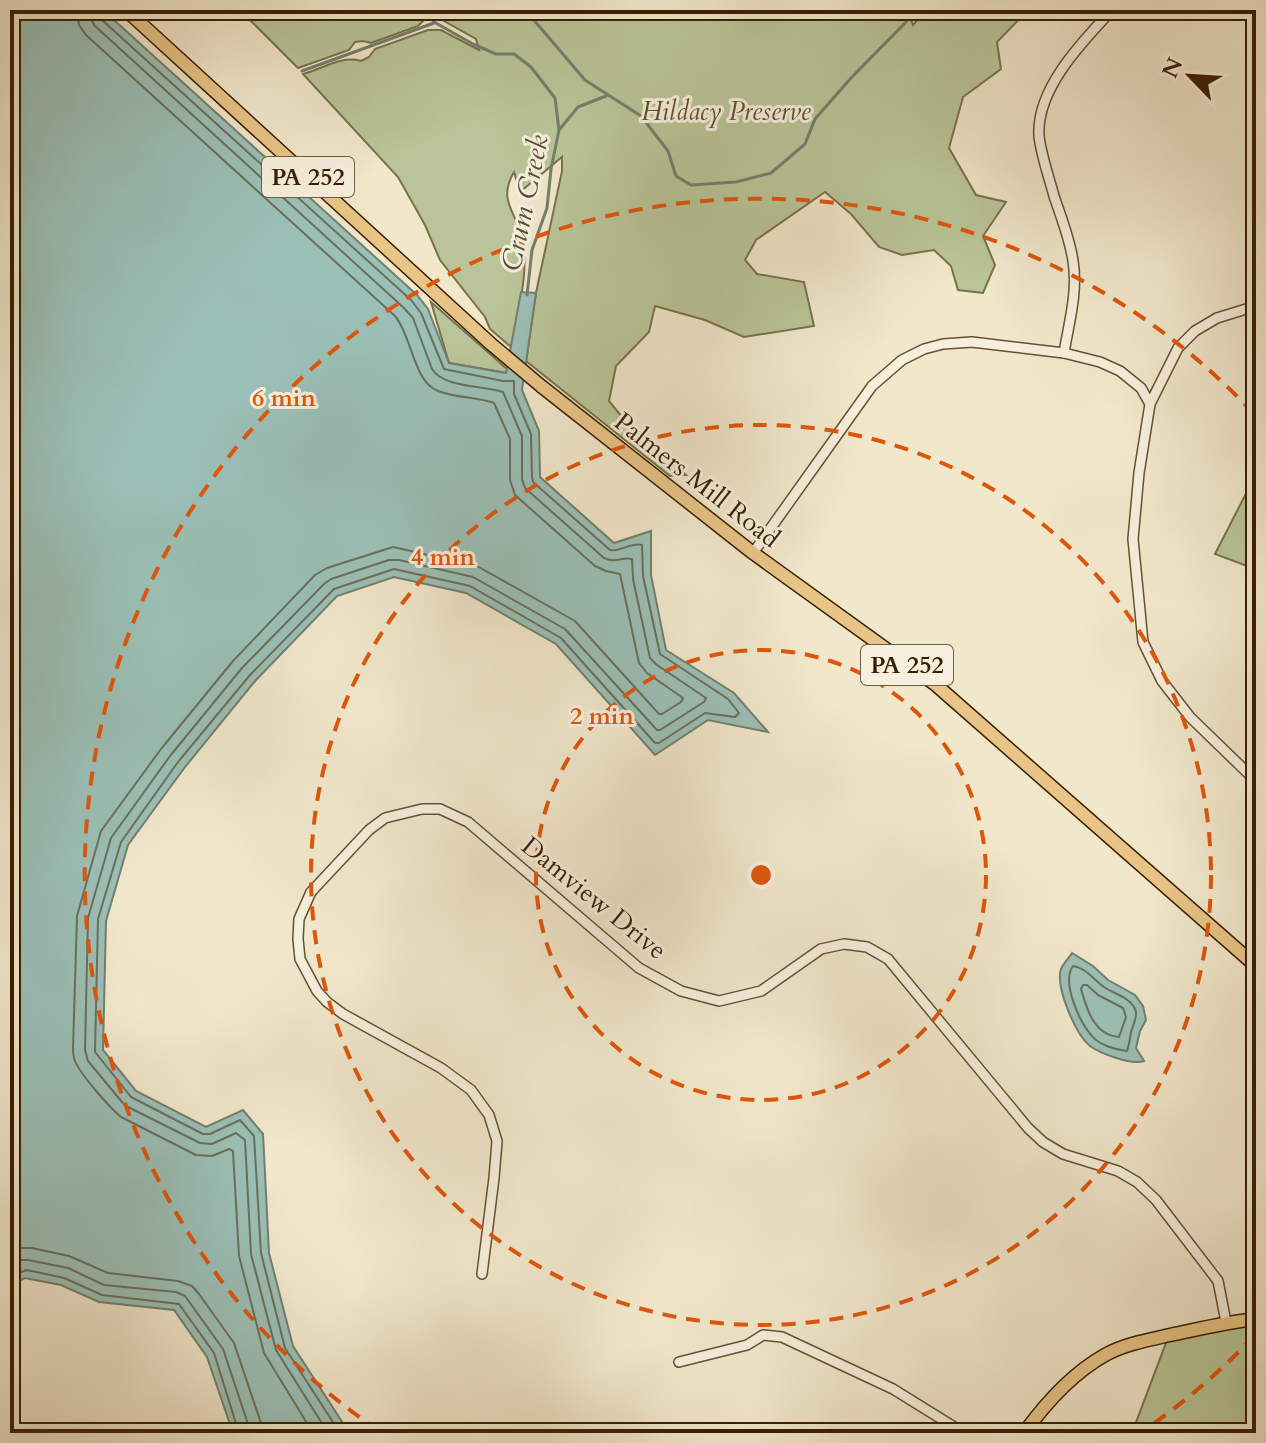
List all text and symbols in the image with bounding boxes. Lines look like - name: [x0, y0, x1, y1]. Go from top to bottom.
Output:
- north arrow: [1150, 36, 1230, 116]
- text: N: [1155, 53, 1190, 83]
- park label: Hildacy Preserve: [641, 94, 812, 129]
- water label: Crum Creek: [492, 131, 558, 275]
- road number: PA 252: [262, 157, 354, 197]
- text: 6 min: [252, 382, 317, 415]
- street label: Palmers Mill Road: [607, 404, 787, 556]
- text: 4 min: [411, 541, 476, 574]
- road number: PA 252: [861, 645, 953, 685]
- text: 2 min: [570, 700, 635, 733]
- street label: Damview Drive: [514, 829, 674, 967]
- centre of rings: [747, 861, 775, 889]

